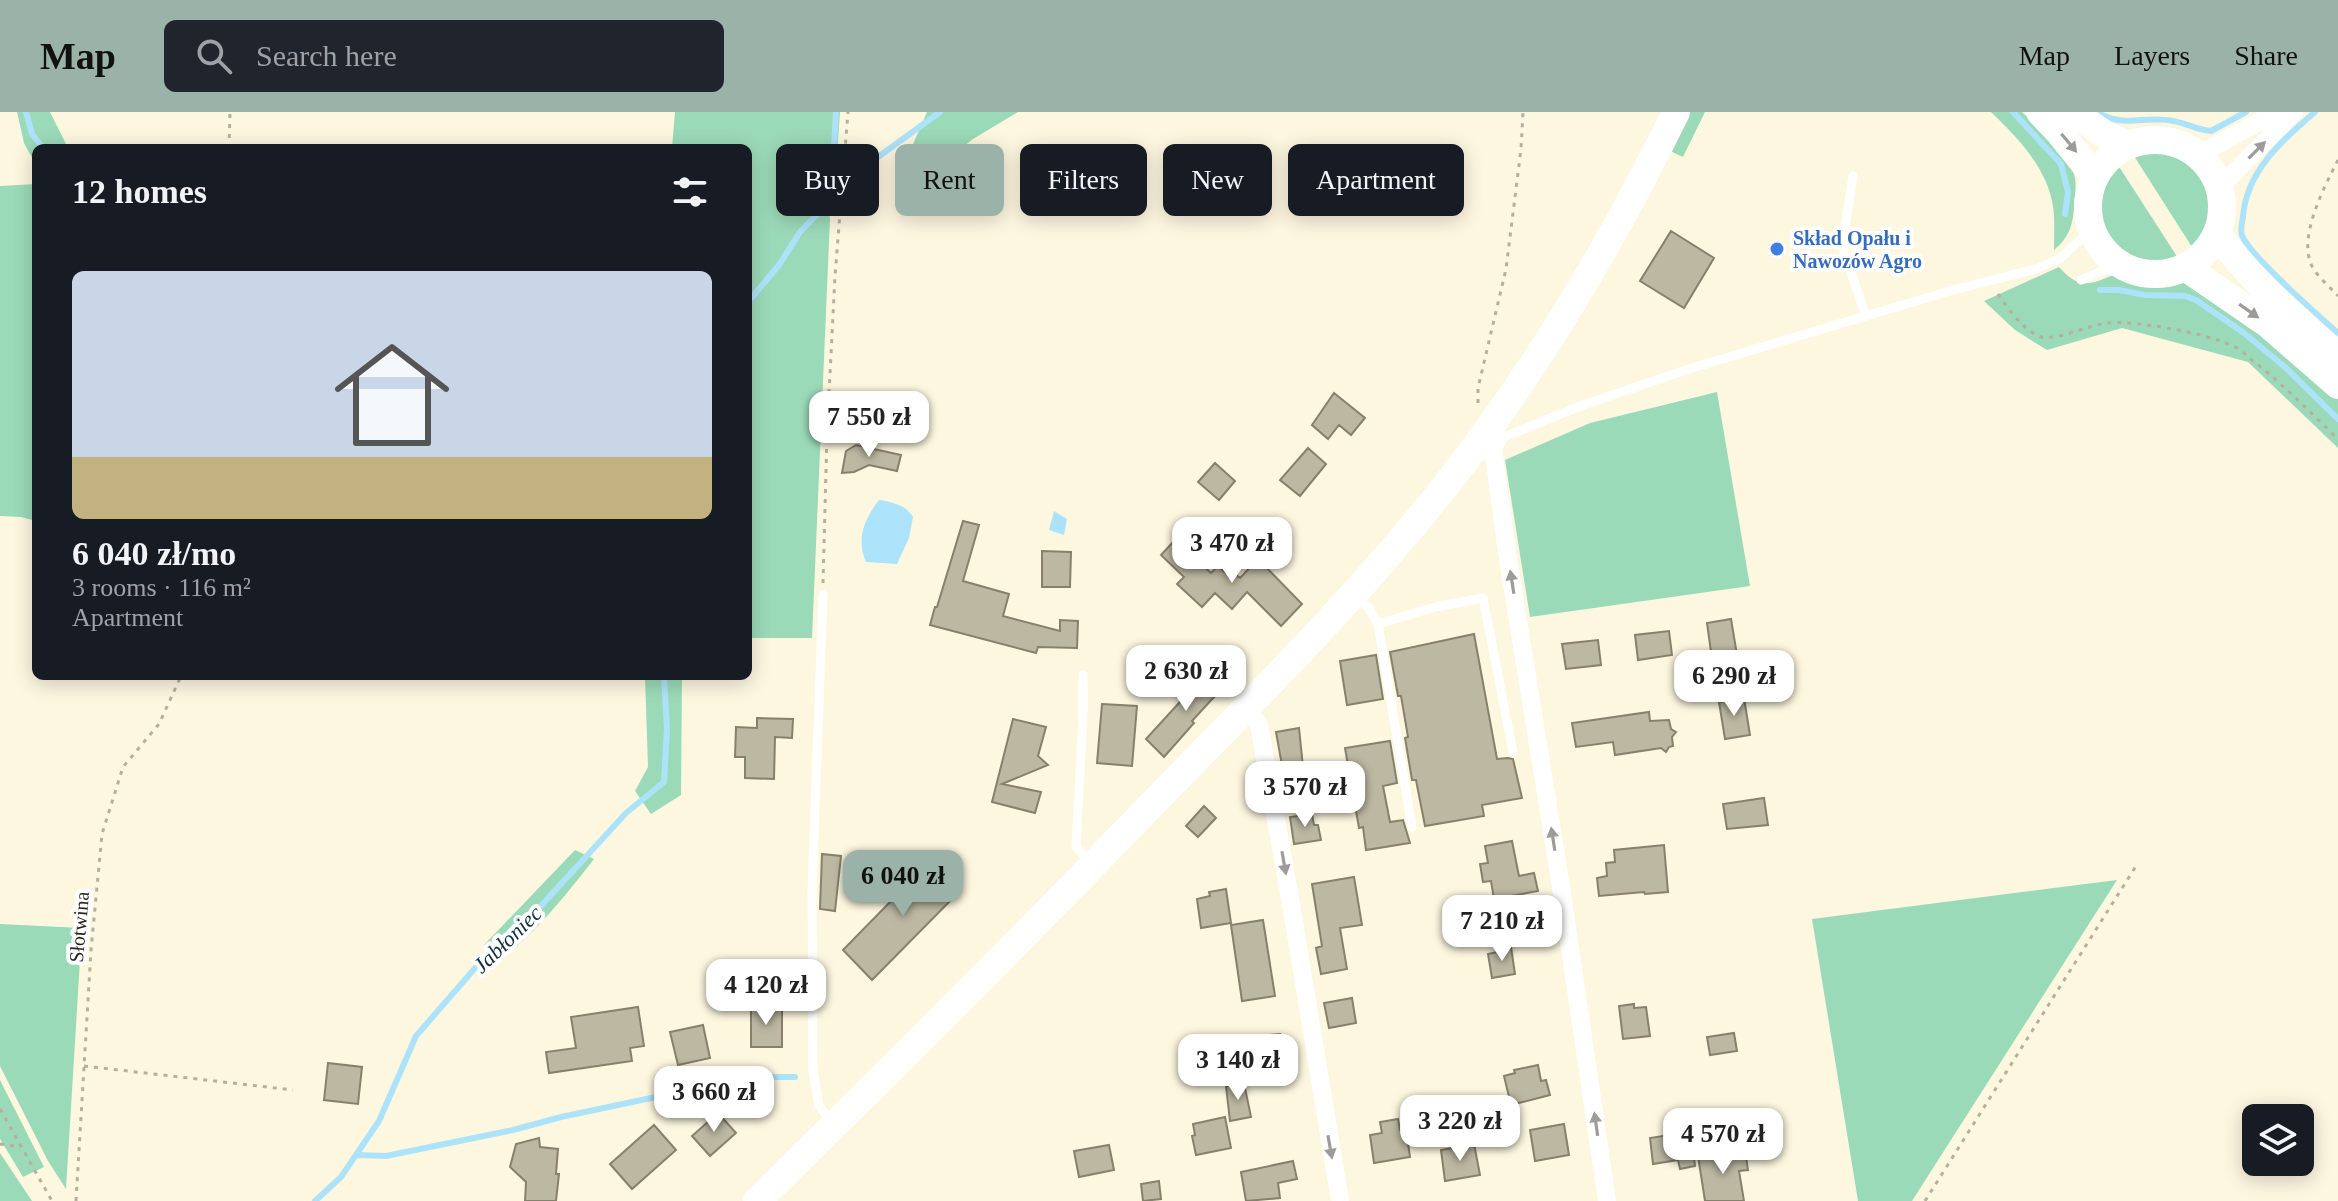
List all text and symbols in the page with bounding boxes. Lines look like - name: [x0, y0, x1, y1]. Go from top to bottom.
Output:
- search box: [164, 20, 724, 92]
- icon: search: [192, 34, 236, 78]
- text: Map: [40, 35, 116, 77]
- text: Search here: [256, 39, 397, 72]
- text: Map: [2019, 40, 2070, 71]
- text: Layers: [2114, 40, 2190, 71]
- text: Share: [2234, 40, 2298, 71]
- one-way arrow: [2060, 133, 2077, 153]
- one-way arrow: [2247, 141, 2266, 160]
- chip: Buy: [776, 144, 879, 216]
- chip: Rent: [895, 144, 1004, 216]
- chip: Filters: [1020, 144, 1147, 216]
- chip: New: [1163, 144, 1272, 216]
- chip: Apartment: [1288, 144, 1464, 216]
- icon: filters: [668, 170, 712, 214]
- text: 12 homes: [72, 173, 207, 210]
- place label: Skład Opału i Nawozów Agro: [1793, 227, 1922, 273]
- marker: Skład Opału i Nawozów Agro: [1768, 240, 1786, 258]
- one-way arrow: [2238, 303, 2259, 318]
- icon: home: [320, 323, 464, 467]
- pin: 7 550 zł: [786, 391, 952, 459]
- text: 7 550 zł: [827, 402, 911, 431]
- pin: 3 470 zł: [1149, 517, 1315, 585]
- text: 3 470 zł: [1190, 528, 1274, 557]
- text: 6 040 zł/mo: [72, 535, 236, 572]
- one-way arrow: [1505, 569, 1518, 594]
- text: 3 rooms · 116 m²: [72, 573, 251, 602]
- text: Apartment: [72, 603, 183, 632]
- pin: 2 630 zł: [1103, 645, 1269, 713]
- pin: 6 290 zł: [1651, 650, 1817, 718]
- text: 2 630 zł: [1144, 656, 1228, 685]
- text: 6 290 zł: [1692, 661, 1776, 690]
- pin: 3 570 zł: [1222, 761, 1388, 829]
- text: 3 570 zł: [1263, 772, 1347, 801]
- one-way arrow: [1546, 826, 1559, 851]
- pin: 6 040 zł: [820, 850, 986, 918]
- one-way arrow: [1278, 851, 1290, 876]
- text: 6 040 zł: [861, 861, 945, 890]
- street label: Słotwina: [65, 891, 93, 963]
- pin: 7 210 zł: [1419, 895, 1585, 963]
- water label: Jabłoniec: [468, 901, 547, 978]
- text: 7 210 zł: [1460, 906, 1544, 935]
- pin: 4 120 zł: [683, 959, 849, 1027]
- text: 4 120 zł: [724, 970, 808, 999]
- pin: 3 140 zł: [1155, 1034, 1321, 1102]
- text: 3 140 zł: [1196, 1045, 1280, 1074]
- pin: 3 660 zł: [631, 1066, 797, 1134]
- text: 3 660 zł: [672, 1077, 756, 1106]
- pin: 3 220 zł: [1377, 1095, 1543, 1163]
- map controls: [2242, 1104, 2314, 1176]
- button: layers: [2242, 1104, 2314, 1176]
- text: 3 220 zł: [1418, 1106, 1502, 1135]
- pin: 4 570 zł: [1640, 1108, 1806, 1176]
- one-way arrow: [1589, 1111, 1602, 1136]
- text: 4 570 zł: [1681, 1119, 1765, 1148]
- one-way arrow: [1325, 1135, 1337, 1160]

